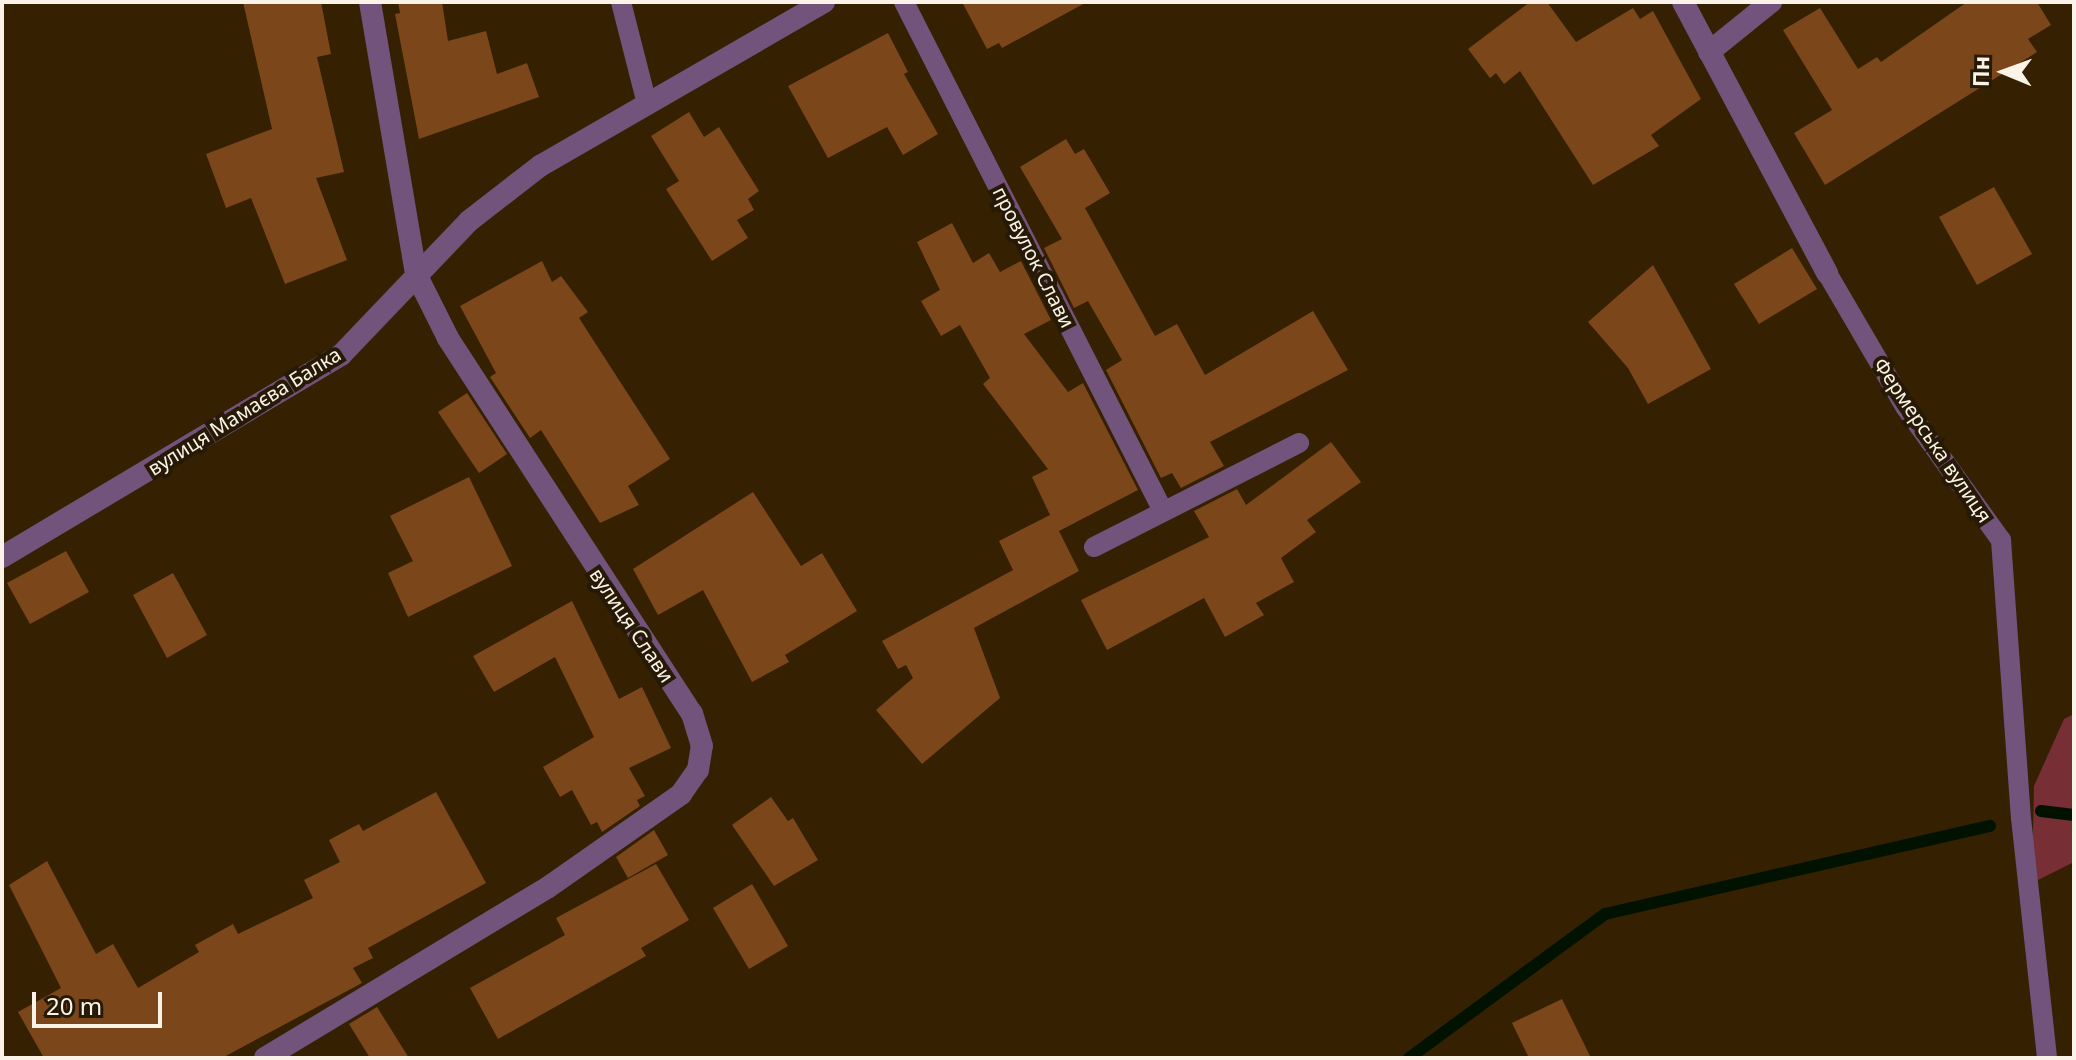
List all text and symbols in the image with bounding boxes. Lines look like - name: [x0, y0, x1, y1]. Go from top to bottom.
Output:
- north arrow: [1964, 32, 2044, 112]
- text: Пн: [1965, 56, 1995, 87]
- street label: провулок Слави: [988, 182, 1080, 332]
- street label: вулиця Мамаєва Балка: [143, 342, 345, 480]
- street label: Фермерська вулиця: [1869, 353, 1997, 527]
- street label: вулиця Слави: [585, 563, 679, 687]
- scale bar: [36, 976, 166, 1026]
- text: 20 m: [46, 989, 102, 1022]

